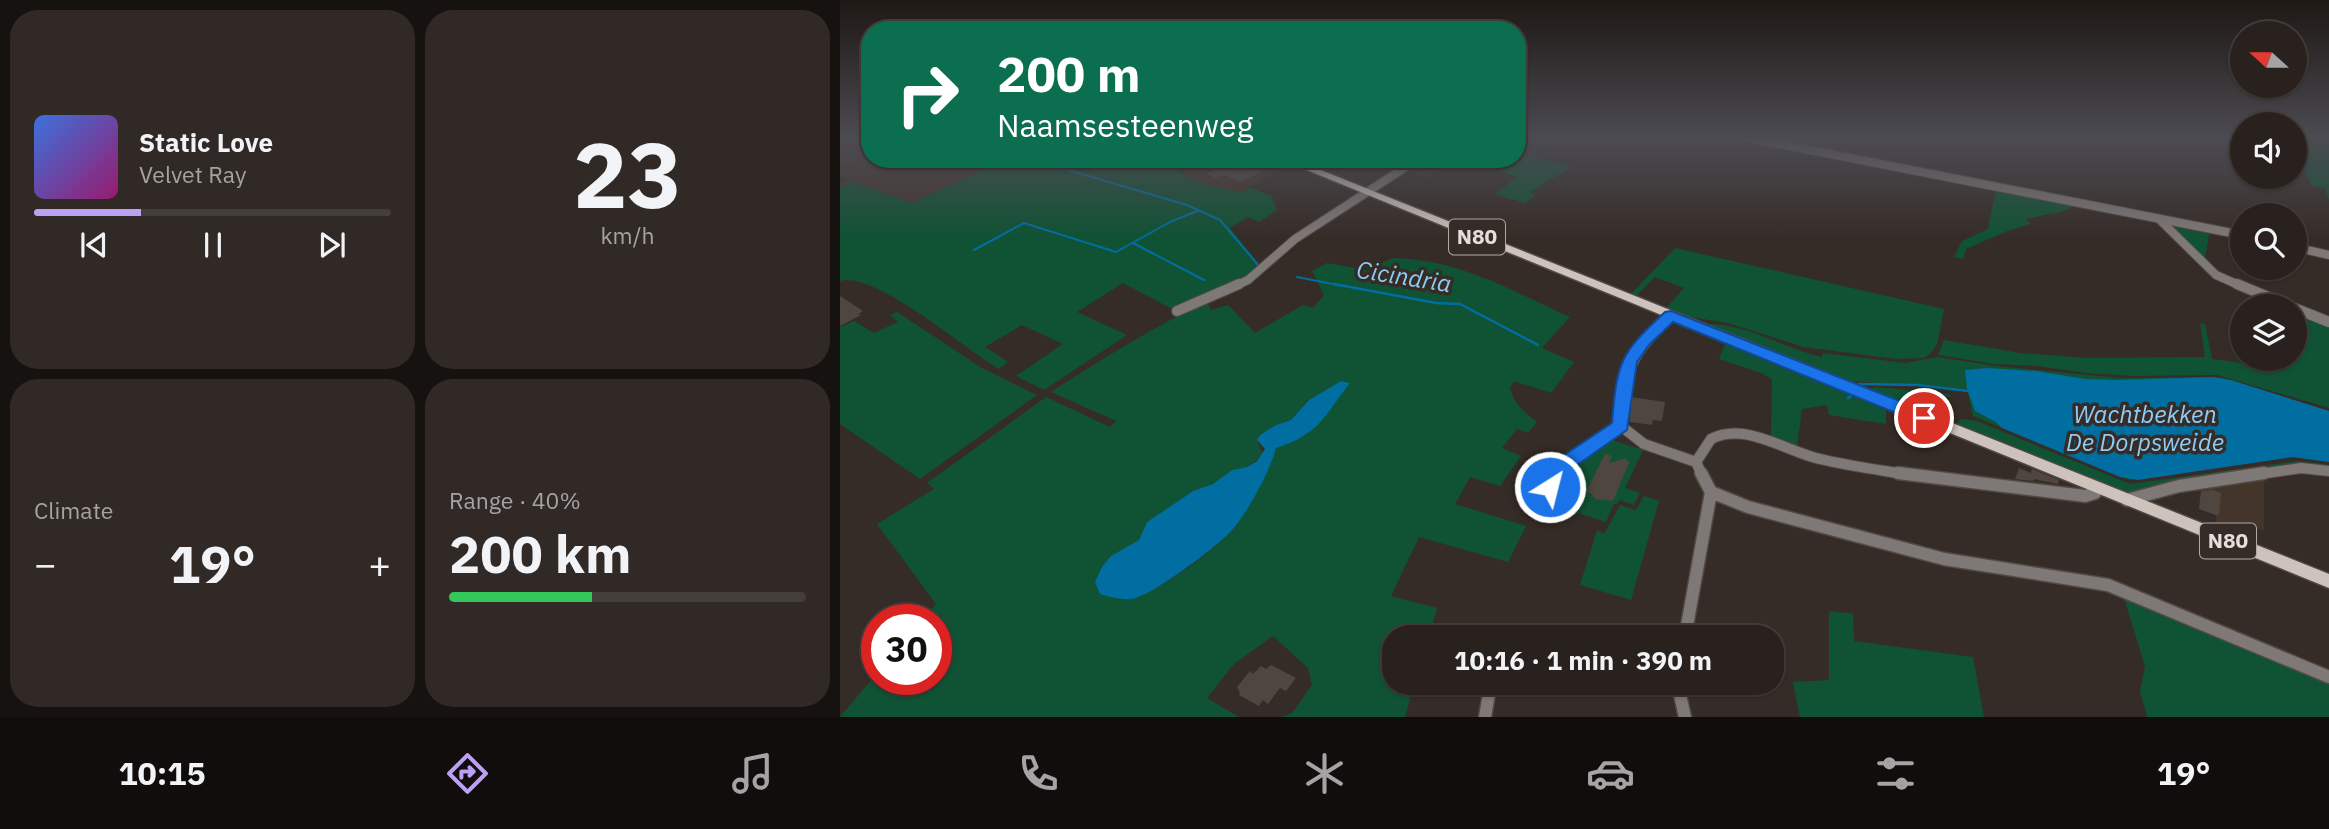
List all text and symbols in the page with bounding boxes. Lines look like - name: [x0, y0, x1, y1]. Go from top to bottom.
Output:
- north arrow: [2230, 21, 2306, 98]
- map controls: [2230, 21, 2307, 371]
- text: 200 m: [997, 42, 1141, 105]
- icon: right: [882, 49, 973, 140]
- text: Naamsesteenweg: [997, 104, 1253, 146]
- button: sound: [2230, 112, 2307, 189]
- text: 23: [573, 115, 682, 233]
- text: Static Love: [139, 125, 273, 159]
- text: Velvet Ray: [139, 159, 246, 189]
- button: search: [2230, 203, 2307, 280]
- road number: N80: [1449, 219, 1505, 254]
- text: km/h: [600, 220, 655, 250]
- icon: previous: [75, 226, 113, 264]
- icon: pause: [194, 226, 232, 264]
- icon: next: [313, 226, 351, 264]
- water label: Cicindria: [1355, 253, 1454, 299]
- button: layers: [2230, 294, 2307, 371]
- pin: [1894, 388, 1954, 448]
- water label: Wachtbekken De Dorpsweide: [2066, 398, 2224, 458]
- icon: arrive: [1905, 399, 1943, 437]
- position arrow: [1513, 450, 1587, 524]
- text: Range · 40%: [449, 485, 581, 515]
- text: Climate: [34, 495, 113, 525]
- text: 200 km: [449, 520, 631, 587]
- road number: N80: [2200, 524, 2256, 558]
- text: 19°: [169, 530, 256, 597]
- text: −: [34, 539, 57, 588]
- text: +: [368, 539, 391, 588]
- speed limit sign: 30: [861, 604, 952, 695]
- text: 10:16 · 1 min · 390 m: [1454, 643, 1712, 677]
- icon: directions: [443, 749, 492, 798]
- icon: music: [728, 749, 777, 798]
- icon: phone: [1014, 749, 1063, 798]
- icon: climate: [1300, 749, 1349, 798]
- icon: car: [1586, 749, 1635, 798]
- icon: filters: [1871, 749, 1920, 798]
- text: 10:15: [118, 752, 206, 794]
- text: 19°: [2157, 752, 2211, 794]

